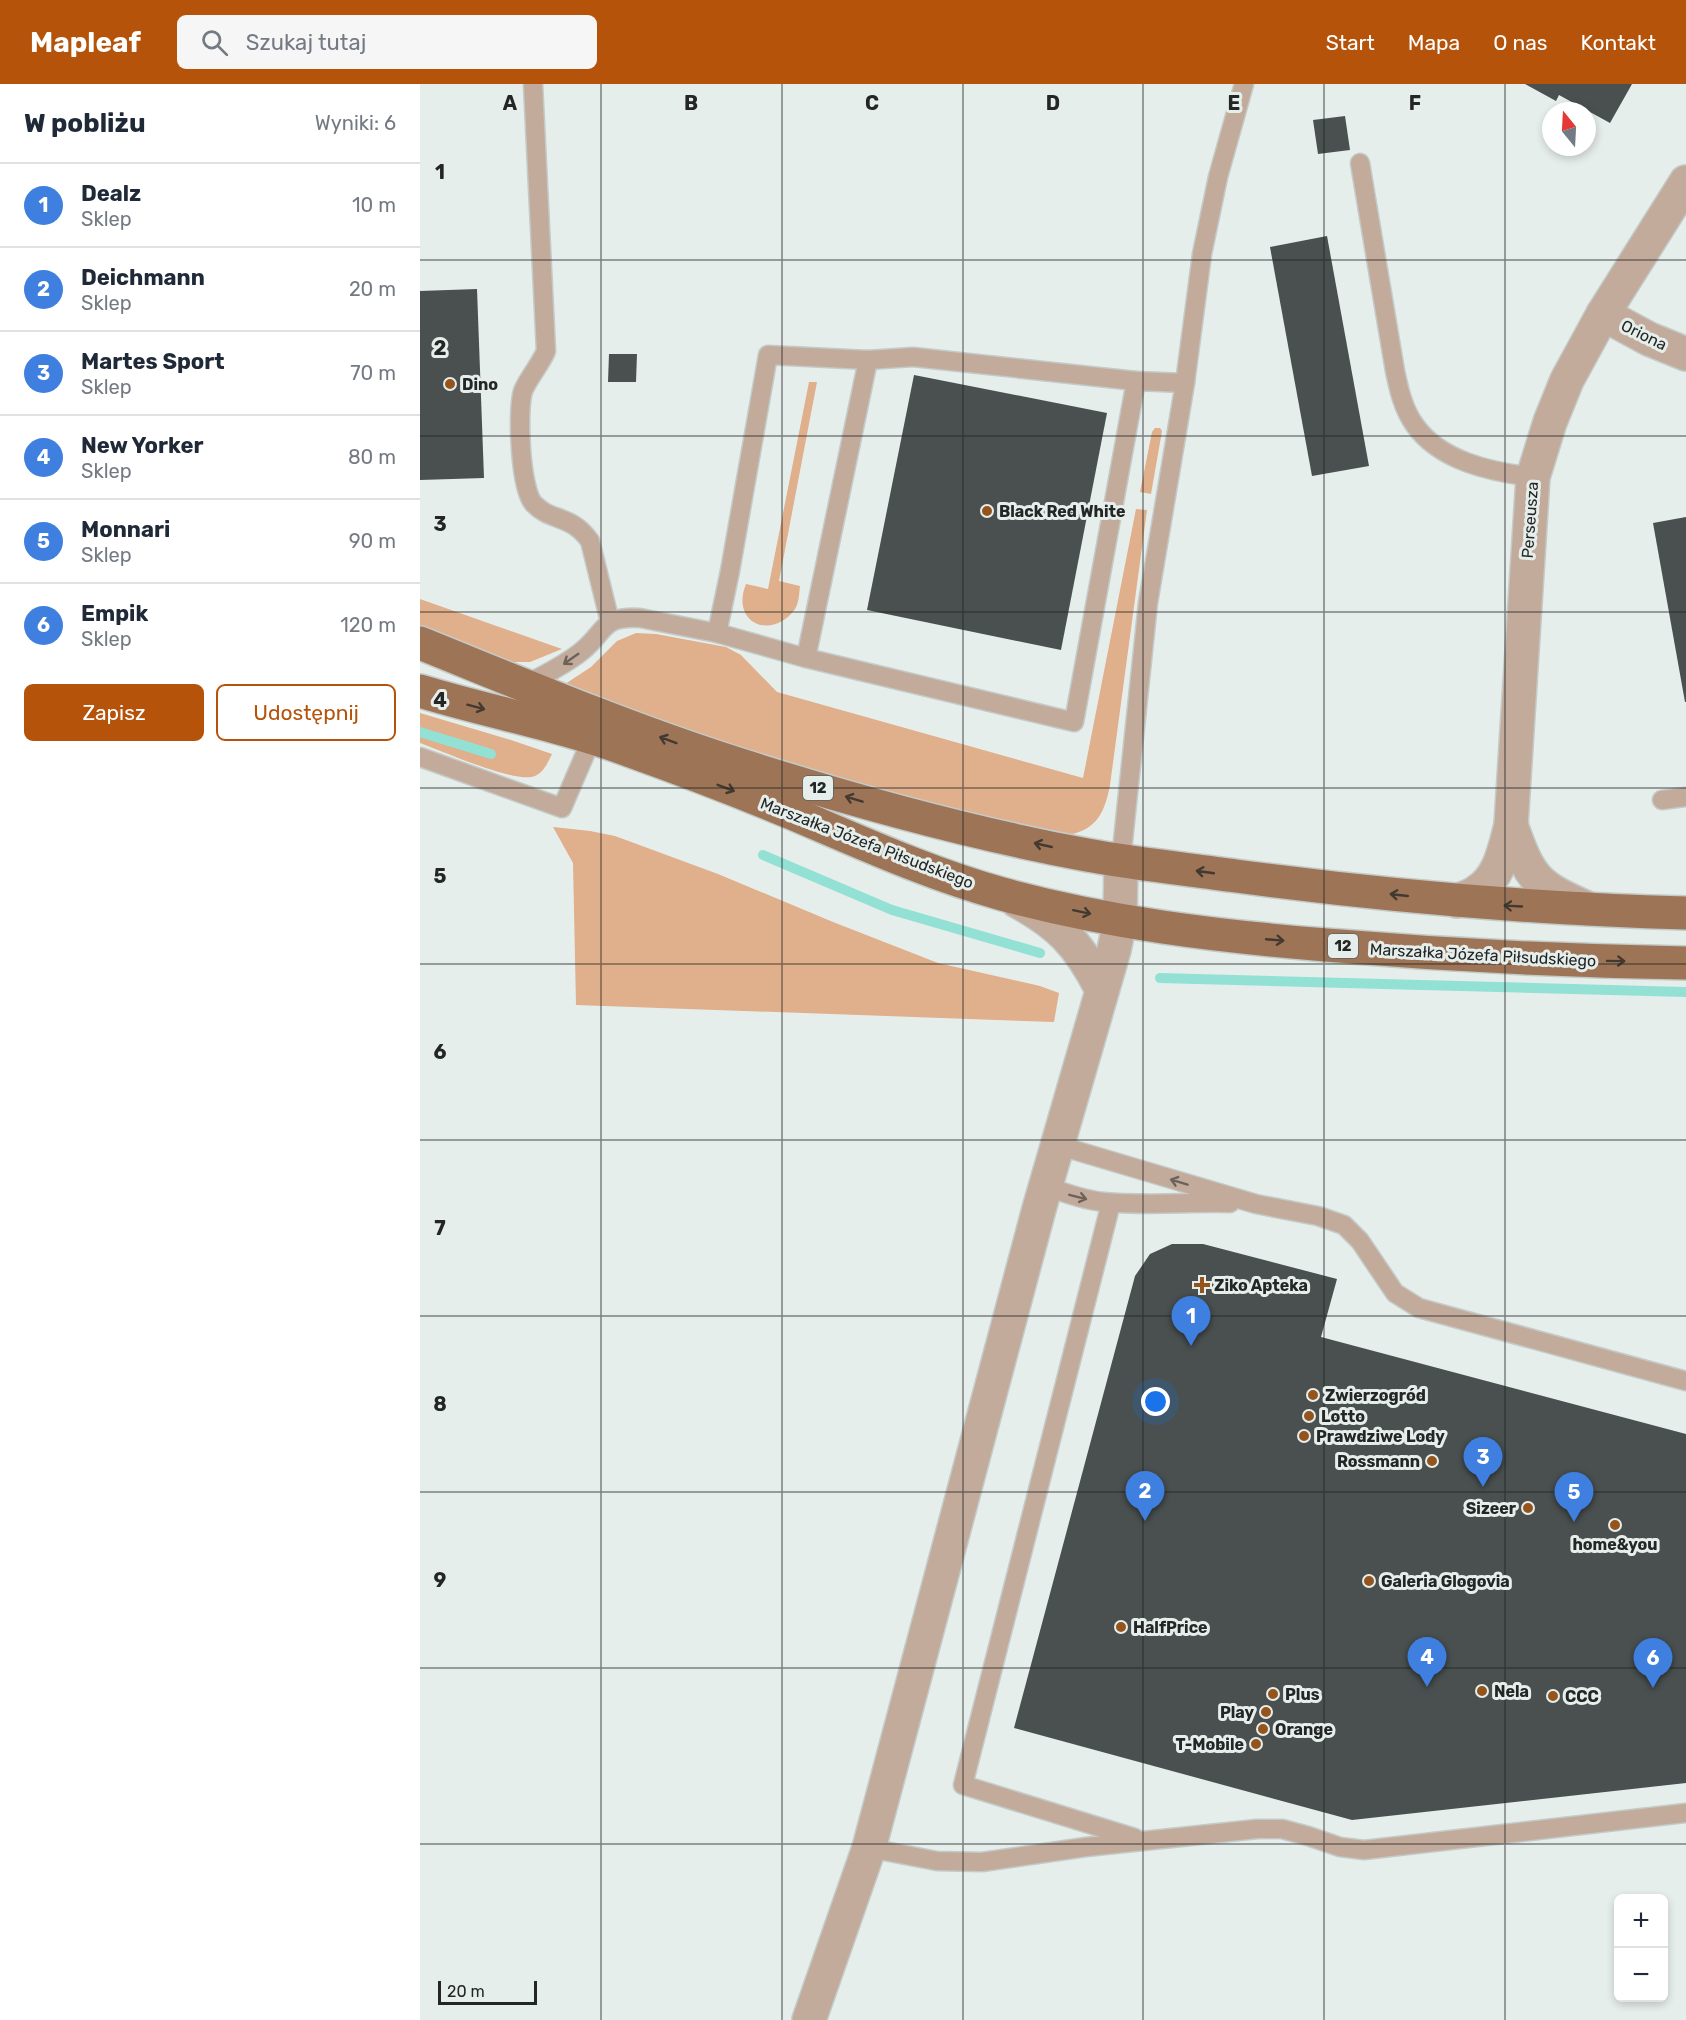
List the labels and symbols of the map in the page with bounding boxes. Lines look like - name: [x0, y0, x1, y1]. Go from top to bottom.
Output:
- text: A: [503, 91, 518, 115]
- text: B: [684, 91, 698, 115]
- text: C: [865, 91, 879, 115]
- text: D: [1046, 91, 1060, 115]
- text: E: [1228, 91, 1240, 115]
- text: F: [1409, 91, 1421, 115]
- north arrow: [1542, 102, 1596, 156]
- text: 1: [435, 160, 445, 184]
- street label: Oriona: [1618, 316, 1670, 354]
- text: 2: [434, 336, 447, 360]
- place label: Dino: [462, 375, 498, 394]
- marker: Dino: [443, 377, 457, 391]
- street label: Perseusza: [1518, 481, 1542, 559]
- place label: Black Red White: [999, 502, 1126, 521]
- marker: Black Red White: [980, 504, 994, 518]
- text: 3: [433, 512, 447, 536]
- one-way arrow: [563, 653, 580, 665]
- text: 4: [433, 688, 447, 712]
- one-way arrow: [466, 702, 485, 713]
- one-way arrow: [659, 733, 678, 744]
- road number: 12: [803, 776, 833, 800]
- one-way arrow: [716, 783, 735, 794]
- street label: Marszałka Józefa Piłsudskiego: [758, 793, 976, 893]
- one-way arrow: [845, 793, 864, 804]
- one-way arrow: [1034, 839, 1053, 851]
- text: 5: [434, 864, 447, 888]
- one-way arrow: [1196, 866, 1216, 877]
- one-way arrow: [1389, 889, 1409, 900]
- one-way arrow: [1503, 900, 1523, 911]
- one-way arrow: [1072, 907, 1091, 918]
- road number: 12: [1328, 934, 1358, 958]
- one-way arrow: [1264, 935, 1284, 946]
- street label: Marszałka Józefa Piłsudskiego: [1369, 940, 1597, 970]
- one-way arrow: [1605, 956, 1625, 967]
- text: 6: [433, 1040, 447, 1064]
- one-way arrow: [1170, 1176, 1189, 1187]
- one-way arrow: [1068, 1191, 1087, 1203]
- text: 7: [434, 1216, 446, 1240]
- place label: Ziko Apteka: [1214, 1276, 1308, 1295]
- marker: Ziko Apteka: [1195, 1278, 1209, 1292]
- pin: 1: [1172, 1296, 1210, 1346]
- place label: Zwierzogród: [1325, 1386, 1426, 1405]
- your location: [1141, 1387, 1170, 1416]
- marker: Zwierzogród: [1306, 1388, 1320, 1402]
- text: 8: [433, 1392, 447, 1416]
- place label: Lotto: [1321, 1407, 1365, 1426]
- marker: Lotto: [1302, 1409, 1316, 1423]
- place label: Prawdziwe Lody: [1316, 1427, 1445, 1446]
- marker: Prawdziwe Lody: [1297, 1429, 1311, 1443]
- pin: 3: [1464, 1438, 1502, 1487]
- place label: Rossmann: [1337, 1452, 1420, 1471]
- marker: Rossmann: [1425, 1454, 1439, 1468]
- pin: 2: [1126, 1472, 1164, 1521]
- pin: 5: [1554, 1472, 1594, 1522]
- place label: Sizeer: [1466, 1499, 1517, 1518]
- marker: Sizeer: [1521, 1501, 1535, 1515]
- marker: home&you: [1608, 1518, 1622, 1532]
- place label: home&you: [1572, 1535, 1658, 1554]
- text: 9: [434, 1568, 447, 1592]
- place label: Galeria Glogovia: [1381, 1572, 1510, 1591]
- marker: Galeria Glogovia: [1362, 1574, 1376, 1588]
- place label: HalfPrice: [1133, 1618, 1208, 1637]
- marker: HalfPrice: [1114, 1620, 1128, 1634]
- pin: 4: [1408, 1638, 1446, 1687]
- pin: 6: [1634, 1638, 1672, 1688]
- place label: Nela: [1494, 1682, 1529, 1701]
- marker: Nela: [1475, 1684, 1489, 1698]
- place label: Plus: [1285, 1685, 1320, 1704]
- marker: Plus: [1266, 1687, 1280, 1701]
- place label: CCC: [1565, 1687, 1599, 1706]
- marker: CCC: [1546, 1689, 1560, 1703]
- place label: Play: [1220, 1703, 1254, 1722]
- marker: Play: [1259, 1705, 1273, 1719]
- place label: Orange: [1275, 1720, 1333, 1739]
- marker: Orange: [1256, 1722, 1270, 1736]
- place label: T-Mobile: [1176, 1735, 1244, 1754]
- marker: T-Mobile: [1249, 1737, 1263, 1751]
- scale bar: [438, 1978, 537, 2006]

